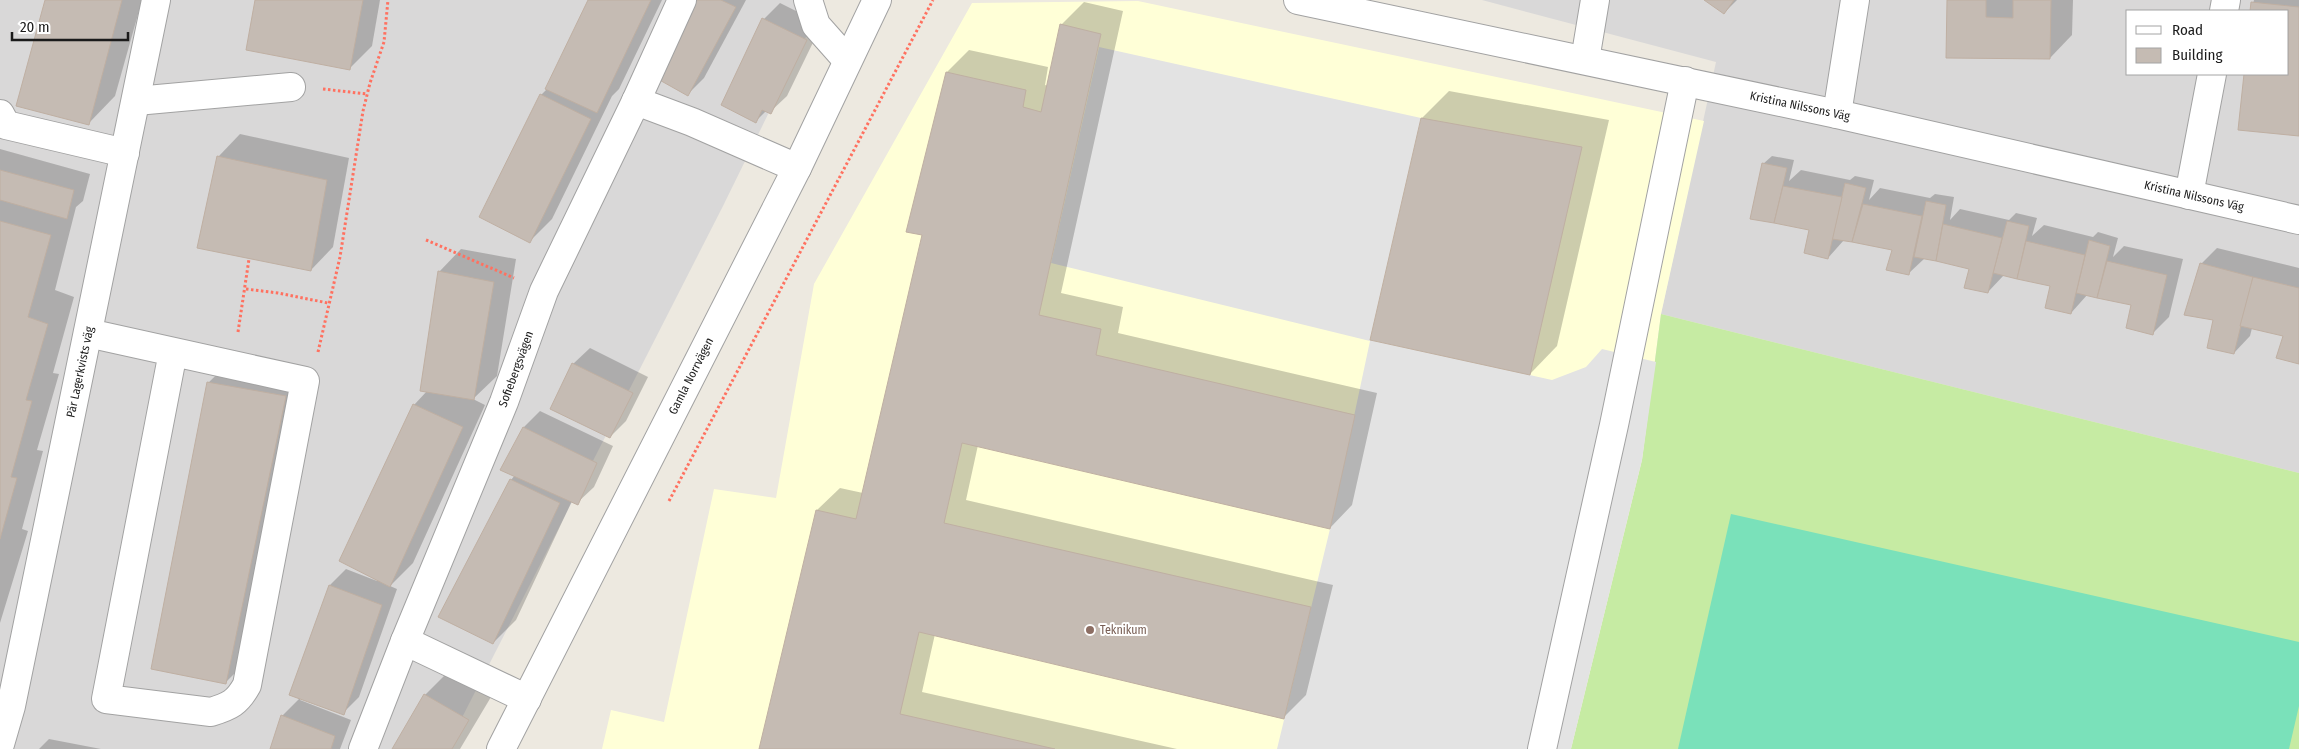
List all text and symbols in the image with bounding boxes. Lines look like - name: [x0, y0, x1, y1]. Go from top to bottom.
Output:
- scale bar: [12, 10, 129, 42]
- legend: [2126, 10, 2289, 75]
- text: 20 m: [20, 18, 50, 36]
- text: Road: [2172, 21, 2203, 39]
- text: Building: [2172, 46, 2223, 64]
- street label: Kristina Nilssons Väg: [1749, 89, 1852, 124]
- street label: Kristina Nilssons Väg: [2143, 178, 2246, 214]
- street label: Pär Lagerkvists väg: [64, 325, 97, 419]
- street label: Sofiebergsvägen: [496, 329, 536, 409]
- street label: Gamla Norrvägen: [666, 335, 716, 417]
- place label: Teknikum: [1100, 623, 1147, 637]
- marker: Teknikum: [1084, 624, 1096, 636]

